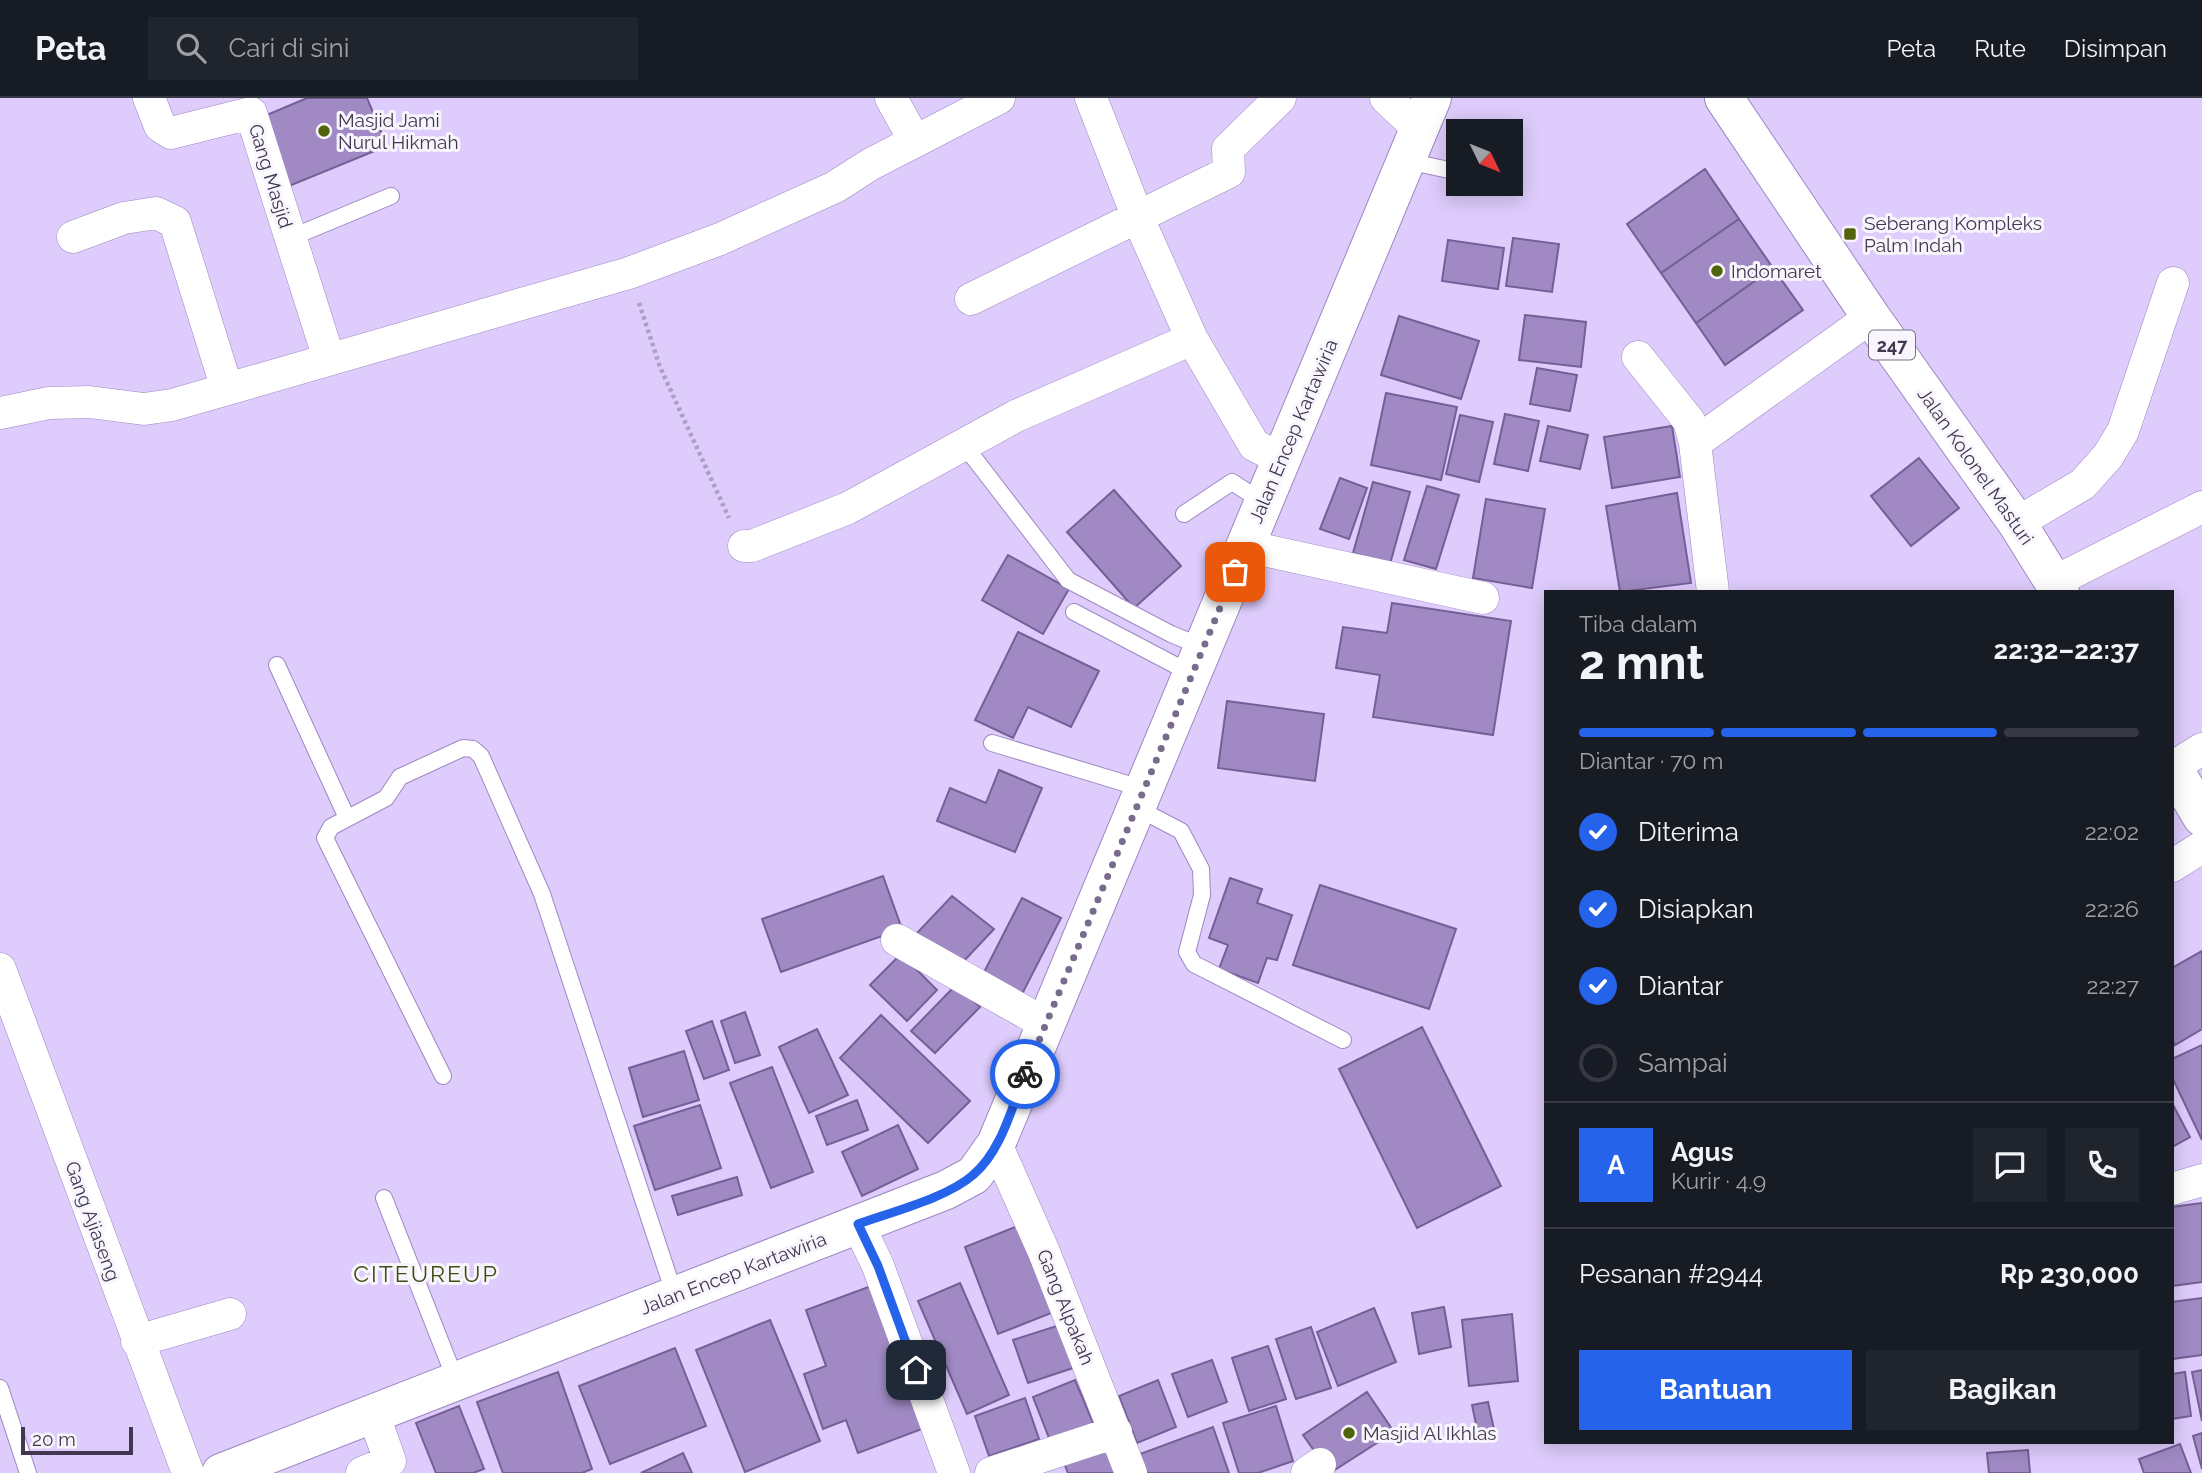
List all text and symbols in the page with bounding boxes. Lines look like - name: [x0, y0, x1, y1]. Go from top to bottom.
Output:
- search box: [148, 17, 638, 80]
- text: Peta: [35, 29, 106, 68]
- icon: search: [172, 29, 210, 67]
- text: Cari di sini: [228, 33, 349, 63]
- text: Peta: [1886, 34, 1936, 63]
- text: Rute: [1974, 34, 2026, 63]
- text: Disimpan: [2064, 34, 2167, 63]
- place label: Masjid Jami Nurul Hikmah: [338, 109, 458, 153]
- north arrow: [1446, 119, 1522, 196]
- map controls: [1446, 119, 1523, 196]
- street label: Gang Masjid: [245, 121, 297, 231]
- marker: Masjid Jami Nurul Hikmah: [316, 123, 332, 139]
- place label: Seberang Kompleks Palm Indah: [1864, 212, 2042, 256]
- marker: Seberang Kompleks Palm Indah: [1842, 226, 1858, 242]
- place label: Indomaret: [1731, 260, 1822, 282]
- marker: Indomaret: [1709, 263, 1725, 279]
- road number: 247: [1869, 330, 1915, 360]
- street label: Jalan Encep Kartawiria: [1244, 336, 1342, 526]
- street label: Jalan Kolonel Masturi: [1914, 383, 2038, 549]
- pin: [1205, 542, 1265, 602]
- icon: bag: [1216, 553, 1254, 591]
- text: Tiba dalam: [1579, 610, 1697, 637]
- text: 22:32–22:37: [1994, 635, 2139, 665]
- text: 2 mnt: [1579, 636, 1704, 690]
- text: Diantar · 70 m: [1579, 747, 1723, 774]
- icon: check: [1579, 813, 1617, 851]
- text: Diterima: [1638, 817, 1739, 847]
- text: 22:02: [2085, 818, 2139, 845]
- icon: check: [1579, 890, 1617, 928]
- text: Disiapkan: [1638, 894, 1754, 924]
- text: 22:26: [2085, 895, 2139, 922]
- icon: check: [1579, 967, 1617, 1005]
- text: Diantar: [1638, 971, 1723, 1001]
- text: 22:27: [2086, 972, 2139, 999]
- courier: [990, 1039, 1060, 1109]
- text: Sampai: [1638, 1048, 1728, 1078]
- icon: bike: [1006, 1055, 1044, 1093]
- button: chat: [1973, 1128, 2047, 1202]
- button: phone: [2065, 1128, 2139, 1202]
- text: Agus: [1671, 1137, 1733, 1167]
- text: A: [1607, 1150, 1625, 1180]
- street label: Gang Ajiaseng: [61, 1158, 125, 1284]
- text: Kurir · 4.9: [1671, 1167, 1766, 1194]
- street label: Jalan Encep Kartawiria: [637, 1227, 829, 1319]
- street label: Gang Alpakah: [1033, 1246, 1099, 1368]
- text: Pesanan #2944: [1579, 1259, 1763, 1289]
- text: Rp 230,000: [2000, 1259, 2139, 1289]
- district label: CITEUREUP: [353, 1260, 499, 1287]
- pin: [886, 1340, 946, 1400]
- button: Bantuan: [1579, 1350, 1852, 1430]
- button: Bagikan: [1866, 1350, 2139, 1430]
- icon: home: [897, 1351, 935, 1389]
- place label: Masjid Al Ikhlas: [1363, 1422, 1496, 1444]
- scale bar: [21, 1424, 133, 1456]
- marker: Masjid Al Ikhlas: [1341, 1425, 1357, 1441]
- text: 20 m: [32, 1428, 76, 1450]

